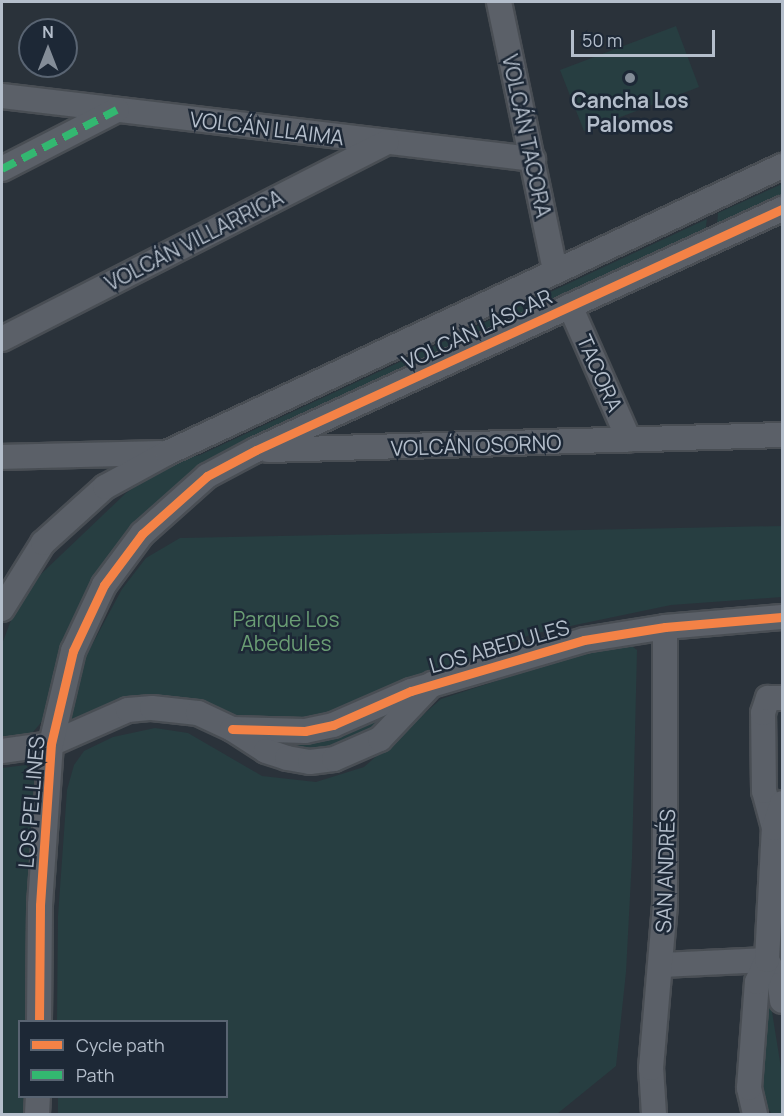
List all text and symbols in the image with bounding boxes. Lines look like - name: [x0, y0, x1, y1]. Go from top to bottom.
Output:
- north arrow: [18, 18, 78, 78]
- scale bar: [574, 18, 718, 56]
- text: N: [42, 21, 54, 43]
- text: 50 m: [582, 28, 622, 52]
- street label: VOLCÁN TACORA: [497, 52, 557, 220]
- marker: Cancha Los Palomos: [623, 71, 637, 85]
- place label: Cancha Los Palomos: [571, 87, 689, 137]
- street label: VOLCÁN LLAIMA: [188, 106, 346, 150]
- street label: VOLCÁN VILLARRICA: [101, 184, 287, 296]
- street label: VOLCÁN LÁSCAR: [398, 283, 556, 375]
- street label: TACORA: [572, 331, 628, 415]
- street label: VOLCÁN OSORNO: [390, 429, 562, 461]
- park label: Parque Los Abedules: [233, 606, 339, 656]
- street label: LOS ABEDULES: [426, 614, 572, 678]
- street label: LOS PELLINES: [13, 735, 49, 869]
- street label: SAN ANDRÉS: [650, 808, 680, 934]
- legend: [18, 1020, 228, 1098]
- text: Cycle path: [76, 1033, 165, 1057]
- text: Path: [76, 1063, 114, 1087]

